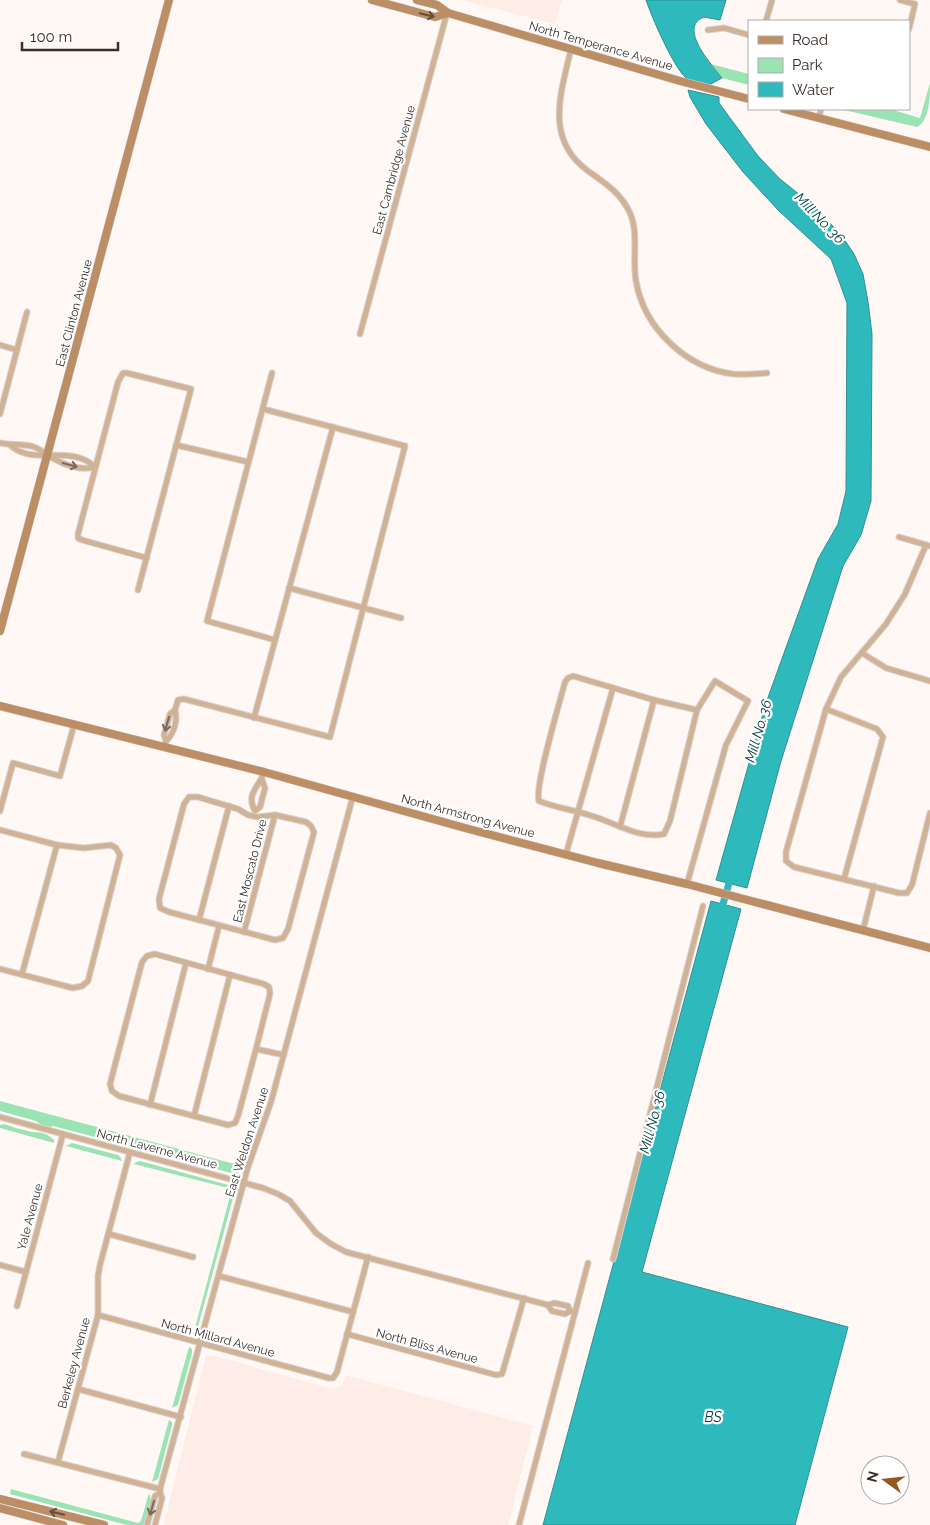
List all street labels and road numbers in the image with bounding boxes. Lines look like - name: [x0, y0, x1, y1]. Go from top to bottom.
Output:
- street label: North Temperance Avenue: [528, 19, 674, 73]
- street label: East Cambridge Avenue: [370, 104, 418, 236]
- street label: East Clinton Avenue: [53, 258, 95, 368]
- street label: North Armstrong Avenue: [400, 791, 536, 841]
- street label: East Moscato Drive: [230, 818, 270, 924]
- street label: East Weldon Avenue: [223, 1085, 271, 1199]
- street label: North Laverne Avenue: [95, 1126, 219, 1172]
- street label: Yale Avenue: [14, 1182, 46, 1252]
- street label: Berkeley Avenue: [55, 1316, 93, 1410]
- street label: North Millard Avenue: [160, 1316, 276, 1360]
- street label: North Bliss Avenue: [375, 1326, 479, 1366]

